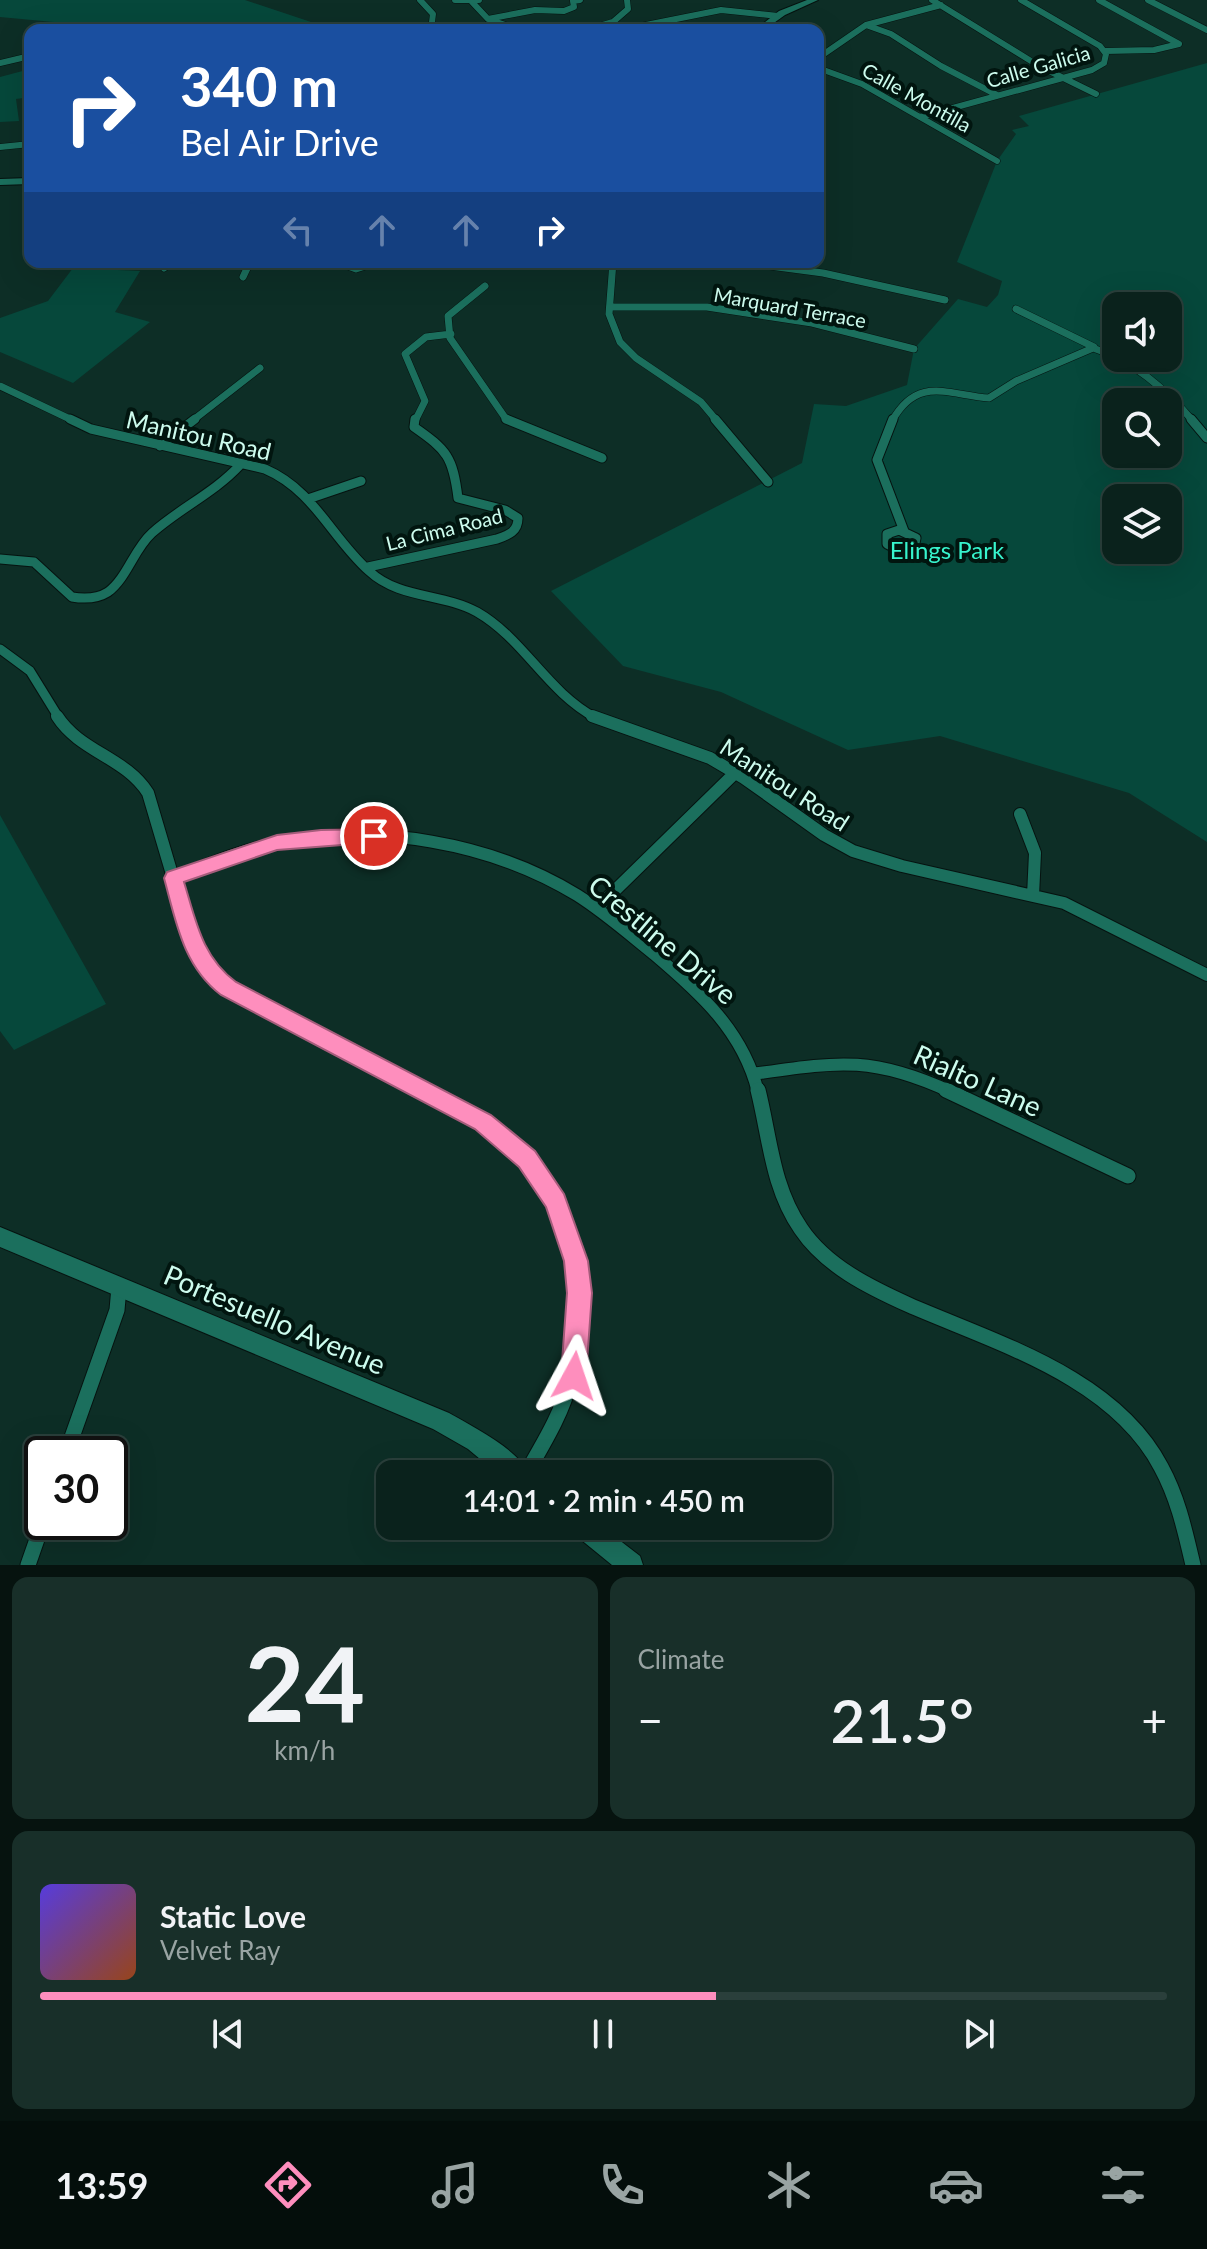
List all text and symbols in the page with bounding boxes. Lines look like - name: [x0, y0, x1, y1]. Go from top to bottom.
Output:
- street label: Calle Galicia: [983, 40, 1093, 92]
- text: 340 m: [180, 52, 338, 119]
- icon: right: [48, 56, 152, 160]
- street label: Calle Montilla: [858, 57, 976, 137]
- text: Bel Air Drive: [180, 120, 379, 164]
- icon: left: [276, 208, 320, 252]
- icon: ahead: [360, 208, 404, 252]
- icon: ahead: [444, 208, 488, 252]
- icon: right: [528, 208, 572, 252]
- street label: Marquard Terrace: [712, 282, 868, 332]
- map controls: [1102, 292, 1182, 564]
- button: sound: [1102, 292, 1182, 372]
- button: search: [1102, 388, 1182, 468]
- street label: Manitou Road: [124, 404, 274, 466]
- button: layers: [1102, 484, 1182, 564]
- street label: La Cima Road: [383, 503, 505, 555]
- park label: Elings Park: [890, 535, 1005, 564]
- street label: Manitou Road: [715, 732, 855, 836]
- pin: [340, 802, 408, 870]
- icon: arrive: [352, 814, 396, 858]
- street label: Crestline Drive: [582, 867, 744, 1011]
- street label: Rialto Lane: [909, 1037, 1047, 1123]
- street label: Portesuello Avenue: [159, 1257, 391, 1381]
- position arrow: [532, 1334, 616, 1418]
- speed limit sign: 30: [24, 1436, 128, 1540]
- text: 14:01 · 2 min · 450 m: [463, 1482, 745, 1518]
- text: 24: [244, 1619, 365, 1744]
- text: Climate: [638, 1643, 724, 1675]
- text: 21.5°: [831, 1684, 974, 1756]
- text: −: [638, 1694, 663, 1746]
- text: +: [1141, 1694, 1167, 1746]
- text: km/h: [274, 1734, 335, 1766]
- text: Static Love: [160, 1898, 306, 1934]
- text: Velvet Ray: [160, 1934, 280, 1966]
- icon: previous: [206, 2012, 250, 2056]
- icon: pause: [581, 2012, 625, 2056]
- icon: next: [957, 2012, 1001, 2056]
- icon: directions: [260, 2157, 316, 2213]
- icon: music: [427, 2157, 483, 2213]
- icon: phone: [594, 2157, 650, 2213]
- icon: climate: [761, 2157, 817, 2213]
- icon: car: [928, 2157, 984, 2213]
- icon: filters: [1095, 2157, 1151, 2213]
- text: 13:59: [56, 2163, 148, 2207]

